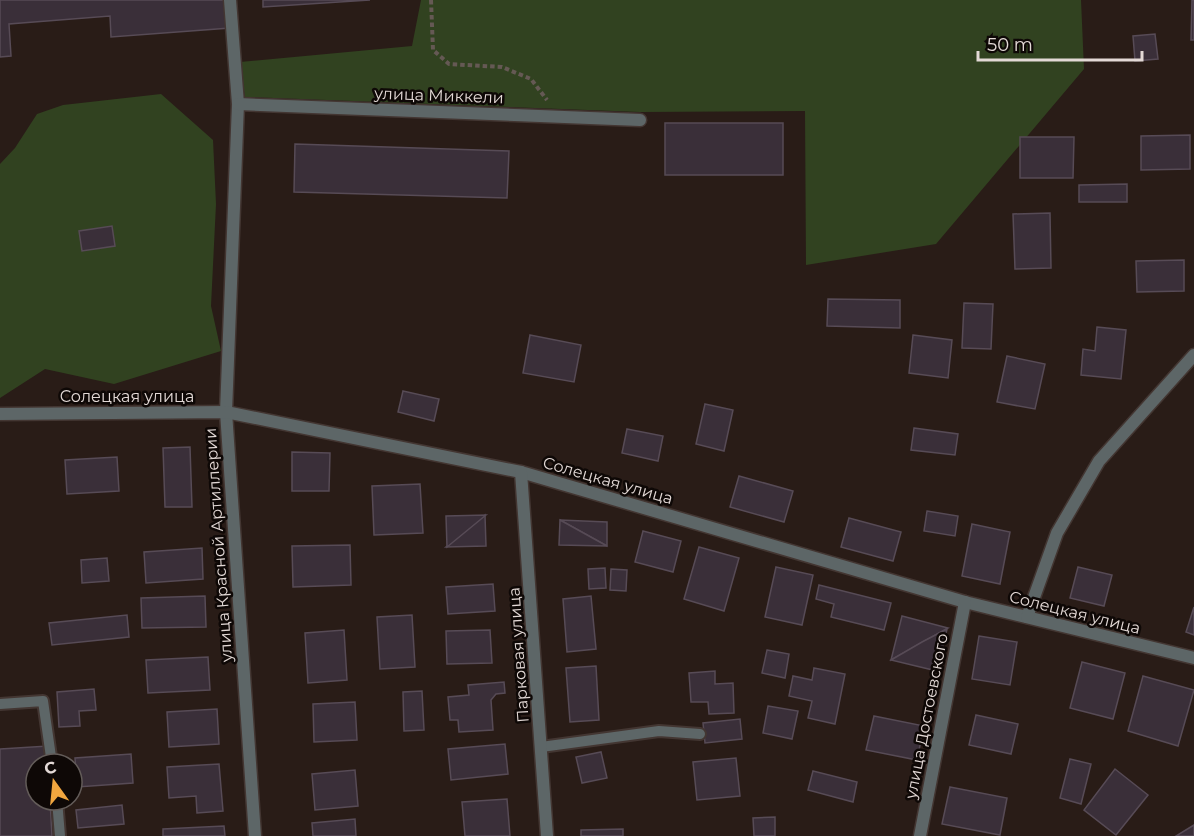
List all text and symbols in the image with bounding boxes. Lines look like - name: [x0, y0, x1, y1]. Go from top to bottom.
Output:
- scale bar: [978, 24, 1142, 62]
- text: 50 m: [987, 34, 1033, 56]
- street label: улица Миккели: [373, 84, 504, 107]
- street label: Солецкая улица: [60, 387, 194, 406]
- street label: улица Красной Артиллерии: [201, 427, 236, 664]
- street label: Солецкая улица: [541, 453, 675, 508]
- street label: Парковая улица: [504, 587, 533, 723]
- street label: Солецкая улица: [1007, 587, 1142, 638]
- street label: улица Достоевского: [901, 632, 952, 801]
- north arrow: [24, 752, 84, 812]
- text: С: [42, 757, 59, 779]

